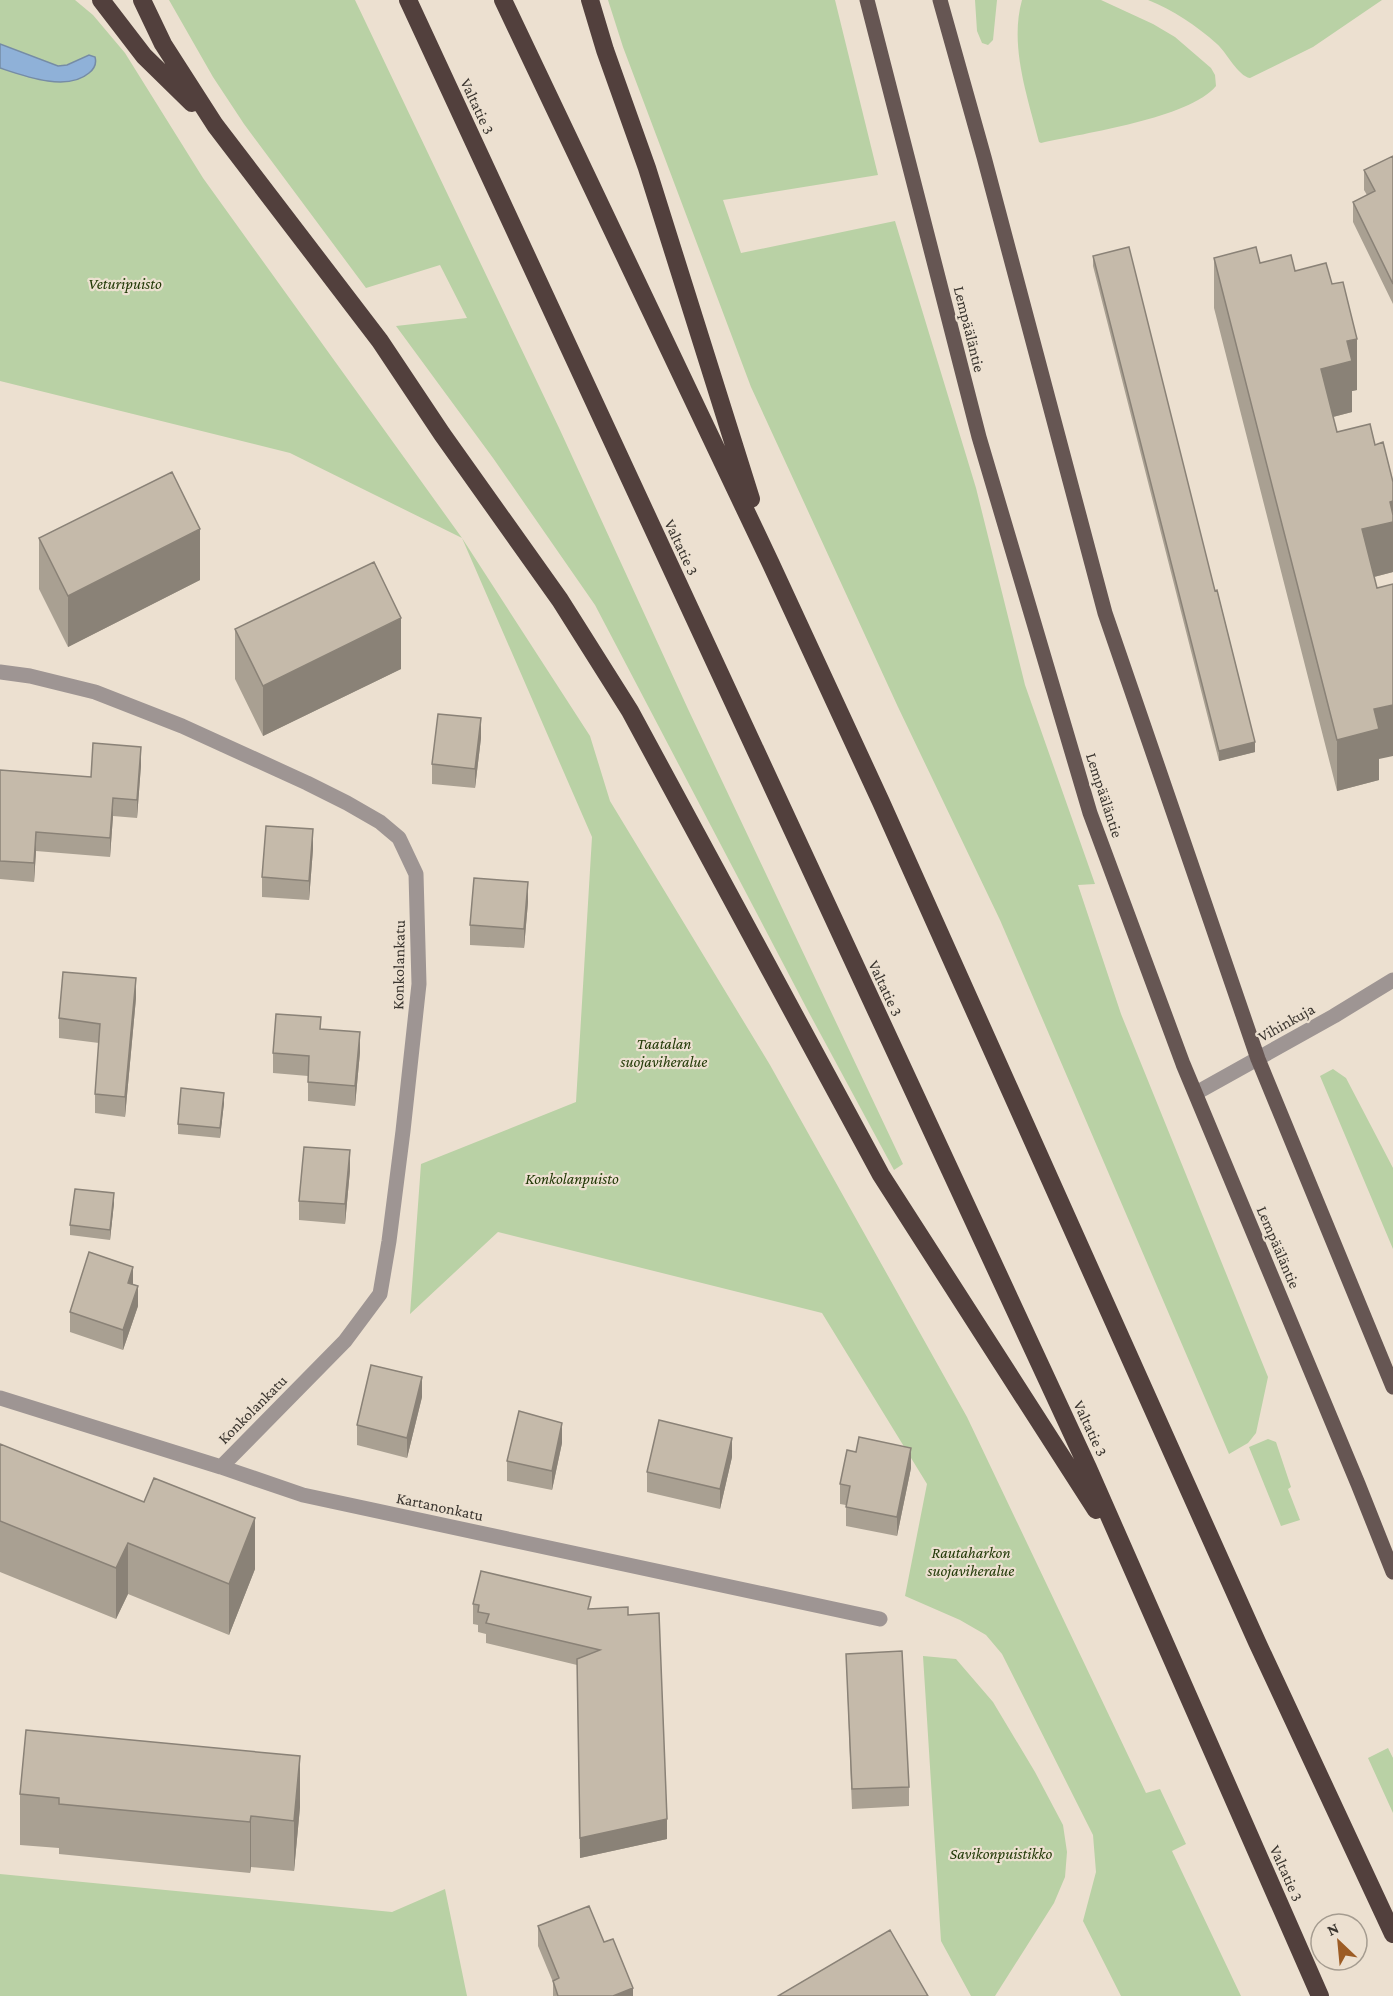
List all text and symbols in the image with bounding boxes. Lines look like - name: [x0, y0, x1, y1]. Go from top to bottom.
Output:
- street label: Valtatie 3: [457, 76, 498, 137]
- park label: Veturipuisto: [88, 275, 162, 293]
- street label: Lempääläntie: [950, 284, 988, 374]
- street label: Valtatie 3: [661, 517, 702, 578]
- street label: Lempääläntie: [1082, 751, 1126, 840]
- street label: Konkolankatu: [389, 919, 408, 1010]
- street label: Valtatie 3: [865, 958, 906, 1019]
- street label: Vihinkuja: [1255, 1000, 1318, 1046]
- park label: Taatalan suojaviheralue: [620, 1035, 707, 1071]
- park label: Konkolanpuisto: [525, 1170, 619, 1188]
- street label: Lempääläntie: [1253, 1203, 1304, 1291]
- street label: Konkolankatu: [215, 1371, 291, 1447]
- street label: Valtatie 3: [1070, 1398, 1111, 1459]
- street label: Kartanonkatu: [395, 1489, 486, 1524]
- park label: Rautaharkon suojaviheralue: [927, 1544, 1014, 1580]
- street label: Valtatie 3: [1267, 1842, 1306, 1904]
- park label: Savikonpuistikko: [950, 1845, 1052, 1863]
- north arrow: [1309, 1912, 1369, 1972]
- text: N: [1324, 1919, 1341, 1939]

